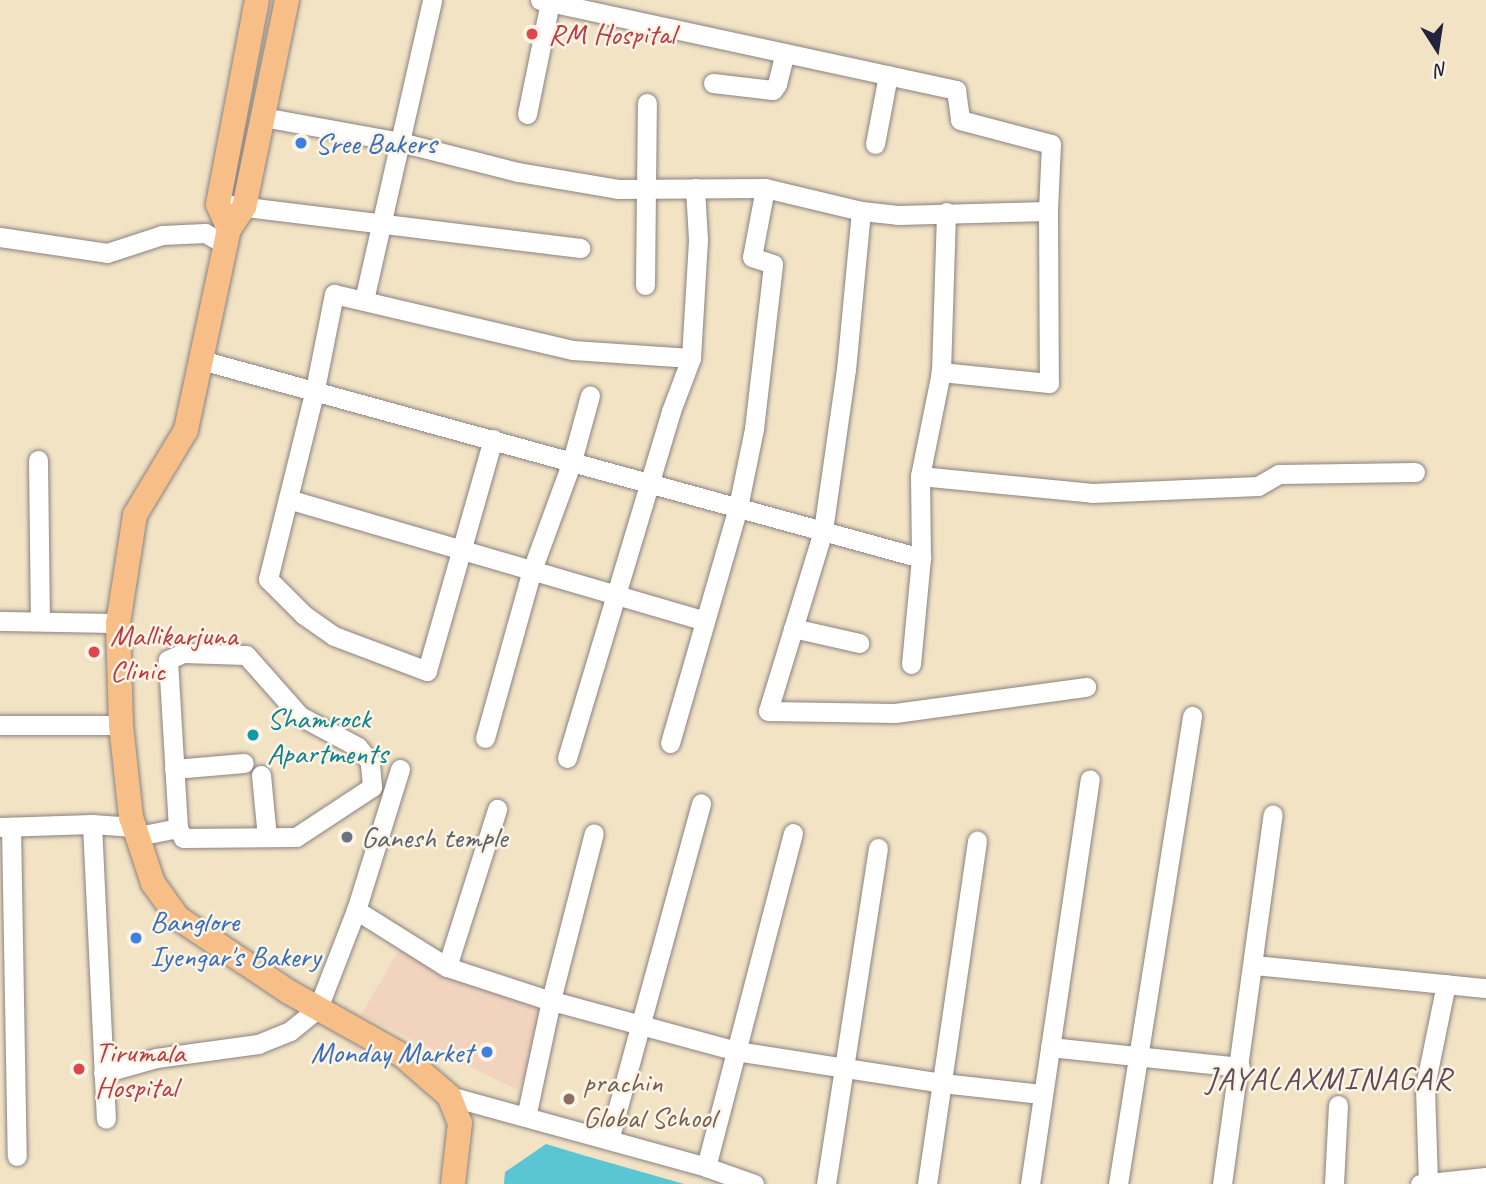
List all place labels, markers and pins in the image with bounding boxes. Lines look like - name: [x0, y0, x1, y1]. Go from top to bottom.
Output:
- place label: RM Hospital: [548, 16, 675, 52]
- marker: RM Hospital: [522, 24, 542, 44]
- place label: Sree Bakers: [315, 125, 437, 161]
- marker: Sree Bakers: [293, 135, 309, 151]
- place label: Mallikarjuna Clinic: [110, 617, 237, 688]
- marker: Mallikarjuna Clinic: [84, 642, 104, 662]
- place label: Shamrock Apartments: [267, 700, 387, 770]
- marker: Shamrock Apartments: [245, 727, 261, 743]
- place label: Ganesh temple: [361, 819, 507, 855]
- marker: Ganesh temple: [339, 829, 355, 845]
- place label: Banglore Iyengar's Bakery: [150, 903, 320, 974]
- marker: Banglore Iyengar's Bakery: [128, 930, 144, 946]
- place label: Tirumala Hospital: [95, 1034, 185, 1104]
- place label: Monday Market: [310, 1034, 473, 1070]
- marker: Monday Market: [479, 1044, 495, 1060]
- marker: Tirumala Hospital: [69, 1059, 89, 1079]
- place label: prachin Global School: [583, 1064, 715, 1134]
- marker: prachin Global School: [561, 1091, 577, 1107]

